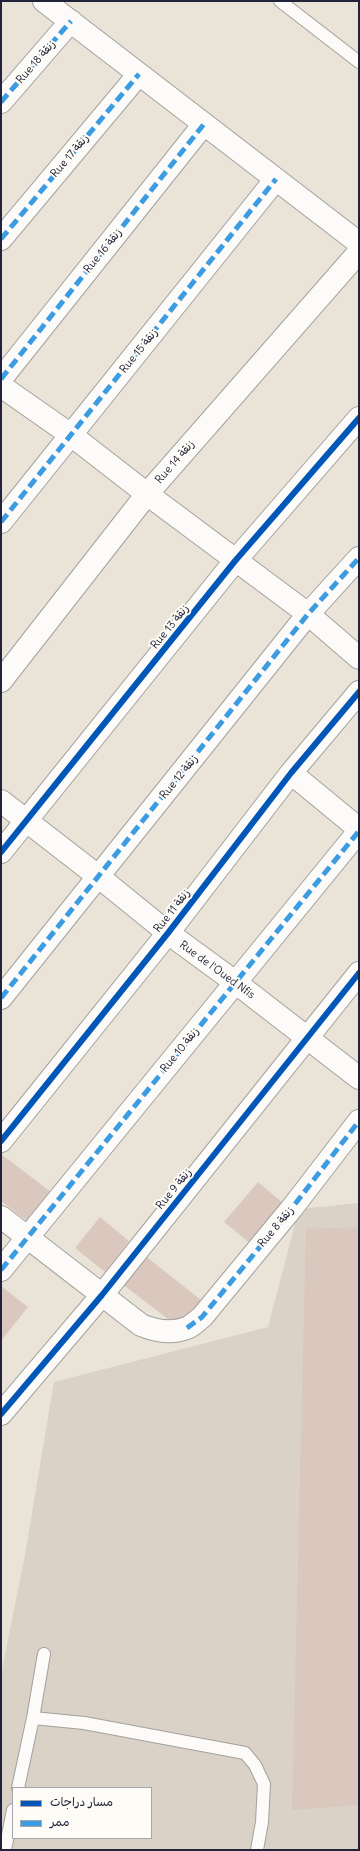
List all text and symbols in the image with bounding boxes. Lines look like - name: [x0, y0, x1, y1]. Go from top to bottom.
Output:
- street label: Rue 18 زنقة: [14, 38, 58, 86]
- street label: Rue 17 زنقة: [48, 132, 92, 180]
- street label: Rue 16 زنقة: [81, 226, 125, 276]
- street label: Rue 15 زنقة: [117, 326, 161, 376]
- street label: Rue 14 زنقة: [153, 438, 197, 486]
- street label: Rue 13 زنقة: [148, 602, 192, 652]
- street label: Rue 12 زنقة: [157, 752, 201, 802]
- street label: Rue 11 زنقة: [151, 887, 193, 935]
- street label: Rue de l'Oued Nfis: [177, 938, 257, 1002]
- street label: Rue 10 زنقة: [158, 1025, 202, 1075]
- street label: Rue 9 زنقة: [154, 1166, 194, 1212]
- street label: Rue 8 زنقة: [255, 1204, 297, 1250]
- legend: [12, 1787, 152, 1839]
- text: مسار دراجات: [50, 1794, 113, 1809]
- text: ممر: [50, 1814, 69, 1829]

